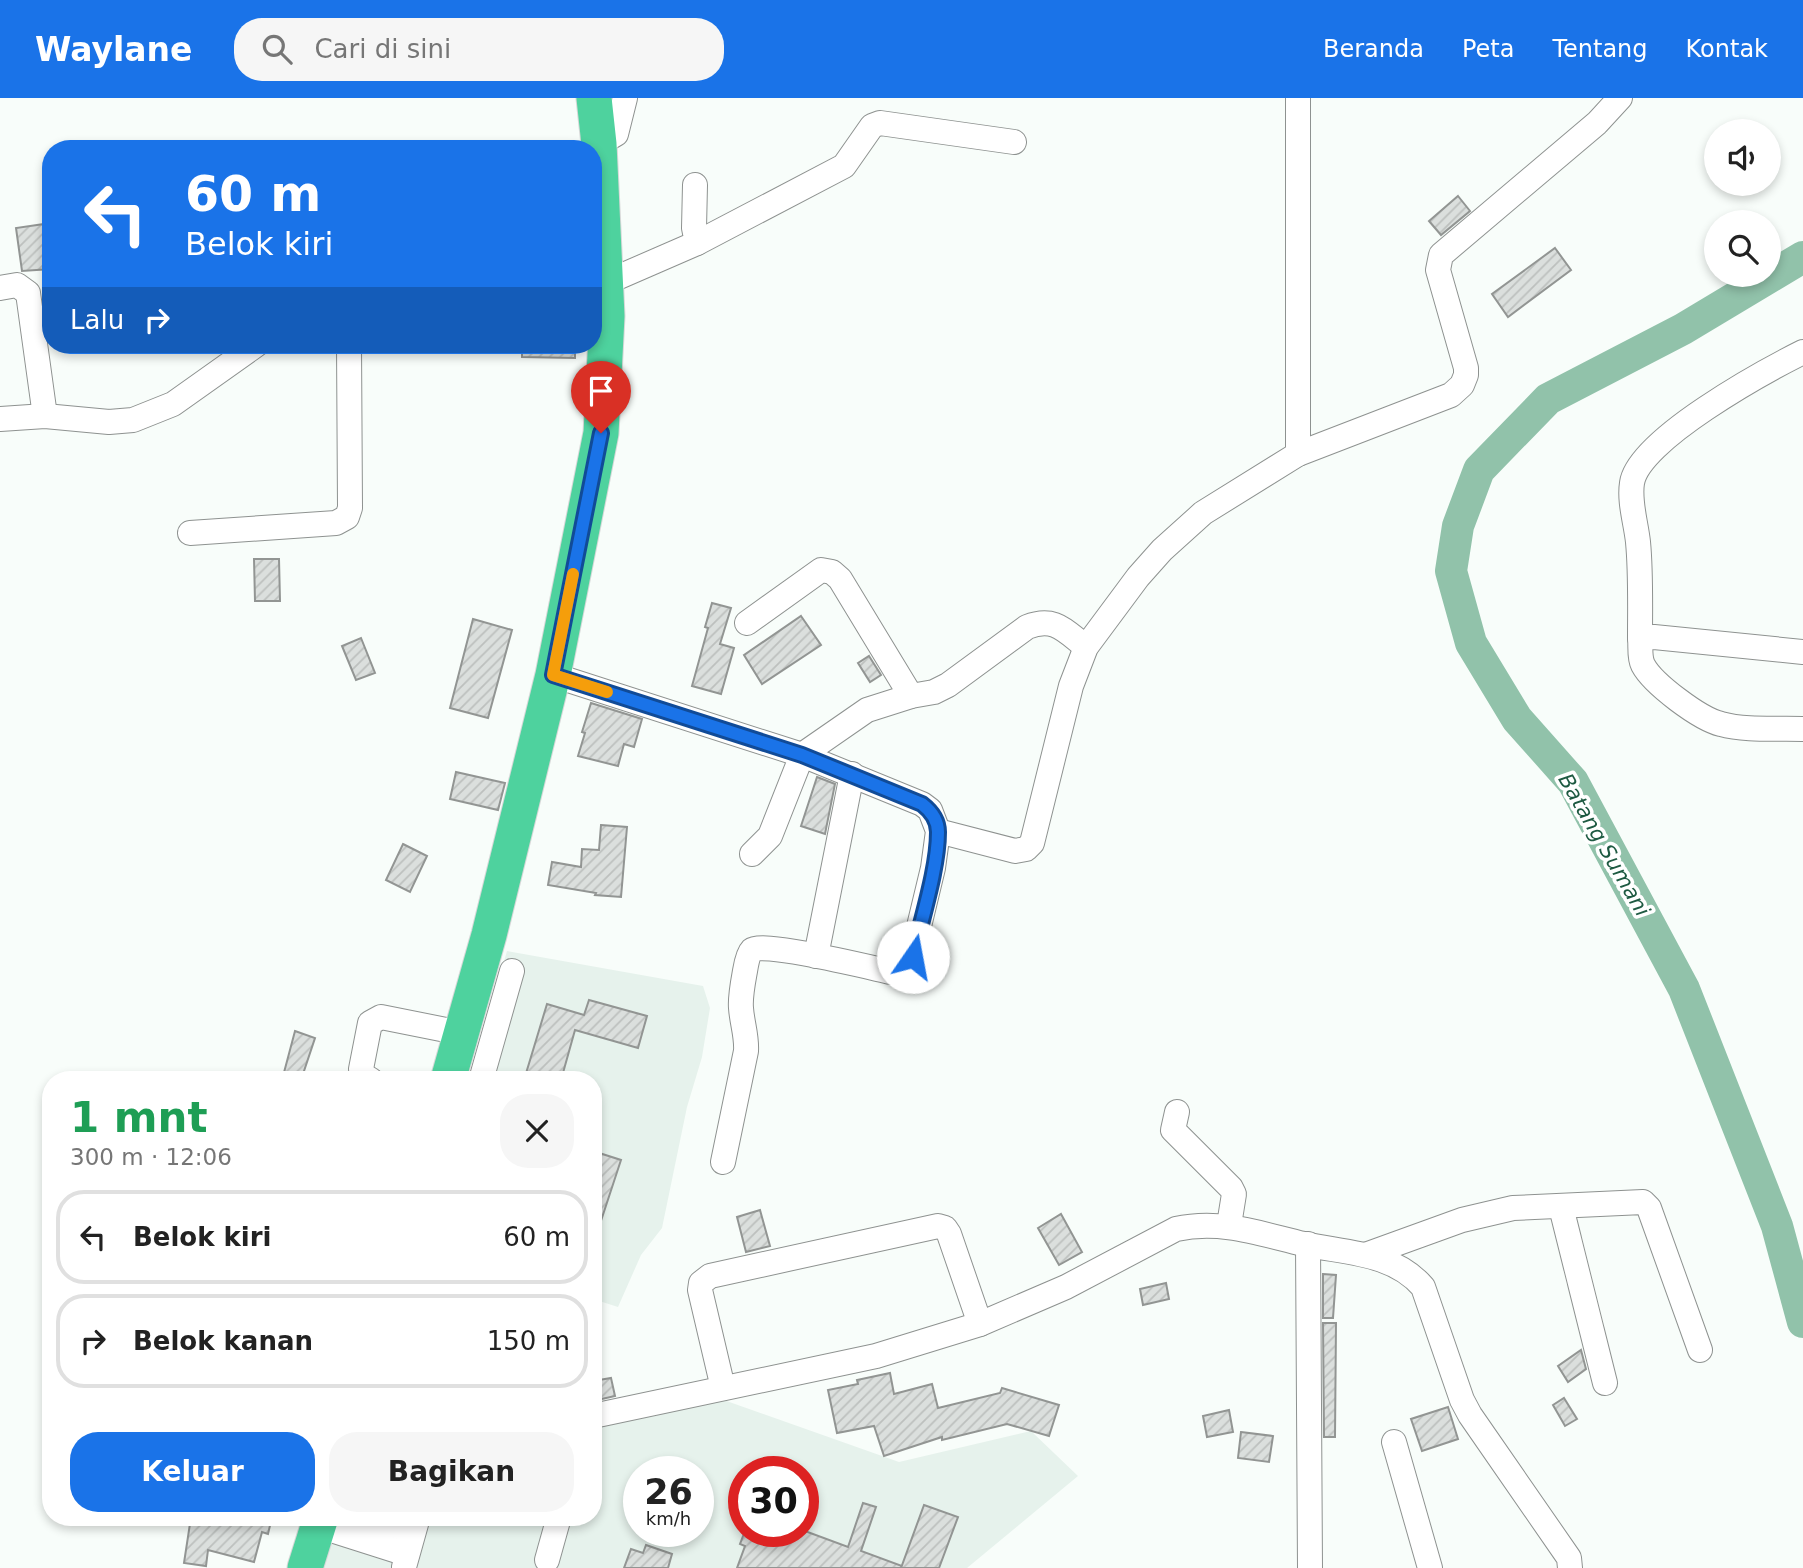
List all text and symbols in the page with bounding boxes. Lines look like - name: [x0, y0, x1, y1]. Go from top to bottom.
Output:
- search box: [234, 18, 724, 81]
- text: Waylane: [35, 30, 192, 69]
- icon: search: [258, 30, 296, 68]
- text: Cari di sini: [314, 34, 451, 64]
- text: Beranda: [1323, 35, 1424, 63]
- text: Peta: [1462, 35, 1514, 63]
- text: Tentang: [1552, 35, 1648, 63]
- text: Kontak: [1686, 35, 1768, 63]
- map controls: [1704, 119, 1781, 287]
- button: sound: [1704, 119, 1781, 196]
- text: 60 m: [185, 166, 321, 223]
- icon: left: [70, 168, 161, 259]
- button: search: [1704, 210, 1781, 287]
- text: Belok kiri: [185, 225, 333, 263]
- icon: right: [138, 301, 176, 339]
- text: Lalu: [70, 305, 124, 335]
- pin: [571, 361, 631, 433]
- icon: arrive: [582, 372, 620, 410]
- water label: Batang Sumani: [1553, 769, 1655, 921]
- position arrow: [876, 920, 950, 994]
- text: 1 mnt: [70, 1093, 208, 1142]
- button: close: [500, 1094, 574, 1168]
- text: 300 m · 12:06: [70, 1144, 232, 1170]
- icon: left: [74, 1218, 112, 1256]
- text: Belok kiri: [133, 1222, 272, 1252]
- text: 60 m: [503, 1222, 570, 1252]
- icon: right: [74, 1322, 112, 1360]
- text: Belok kanan: [133, 1326, 313, 1356]
- text: 150 m: [487, 1326, 570, 1356]
- button: Keluar: [70, 1432, 315, 1512]
- button: Bagikan: [329, 1432, 574, 1512]
- speed limit sign: 30: [728, 1456, 819, 1547]
- text: 26: [644, 1472, 693, 1512]
- text: km/h: [646, 1508, 691, 1529]

